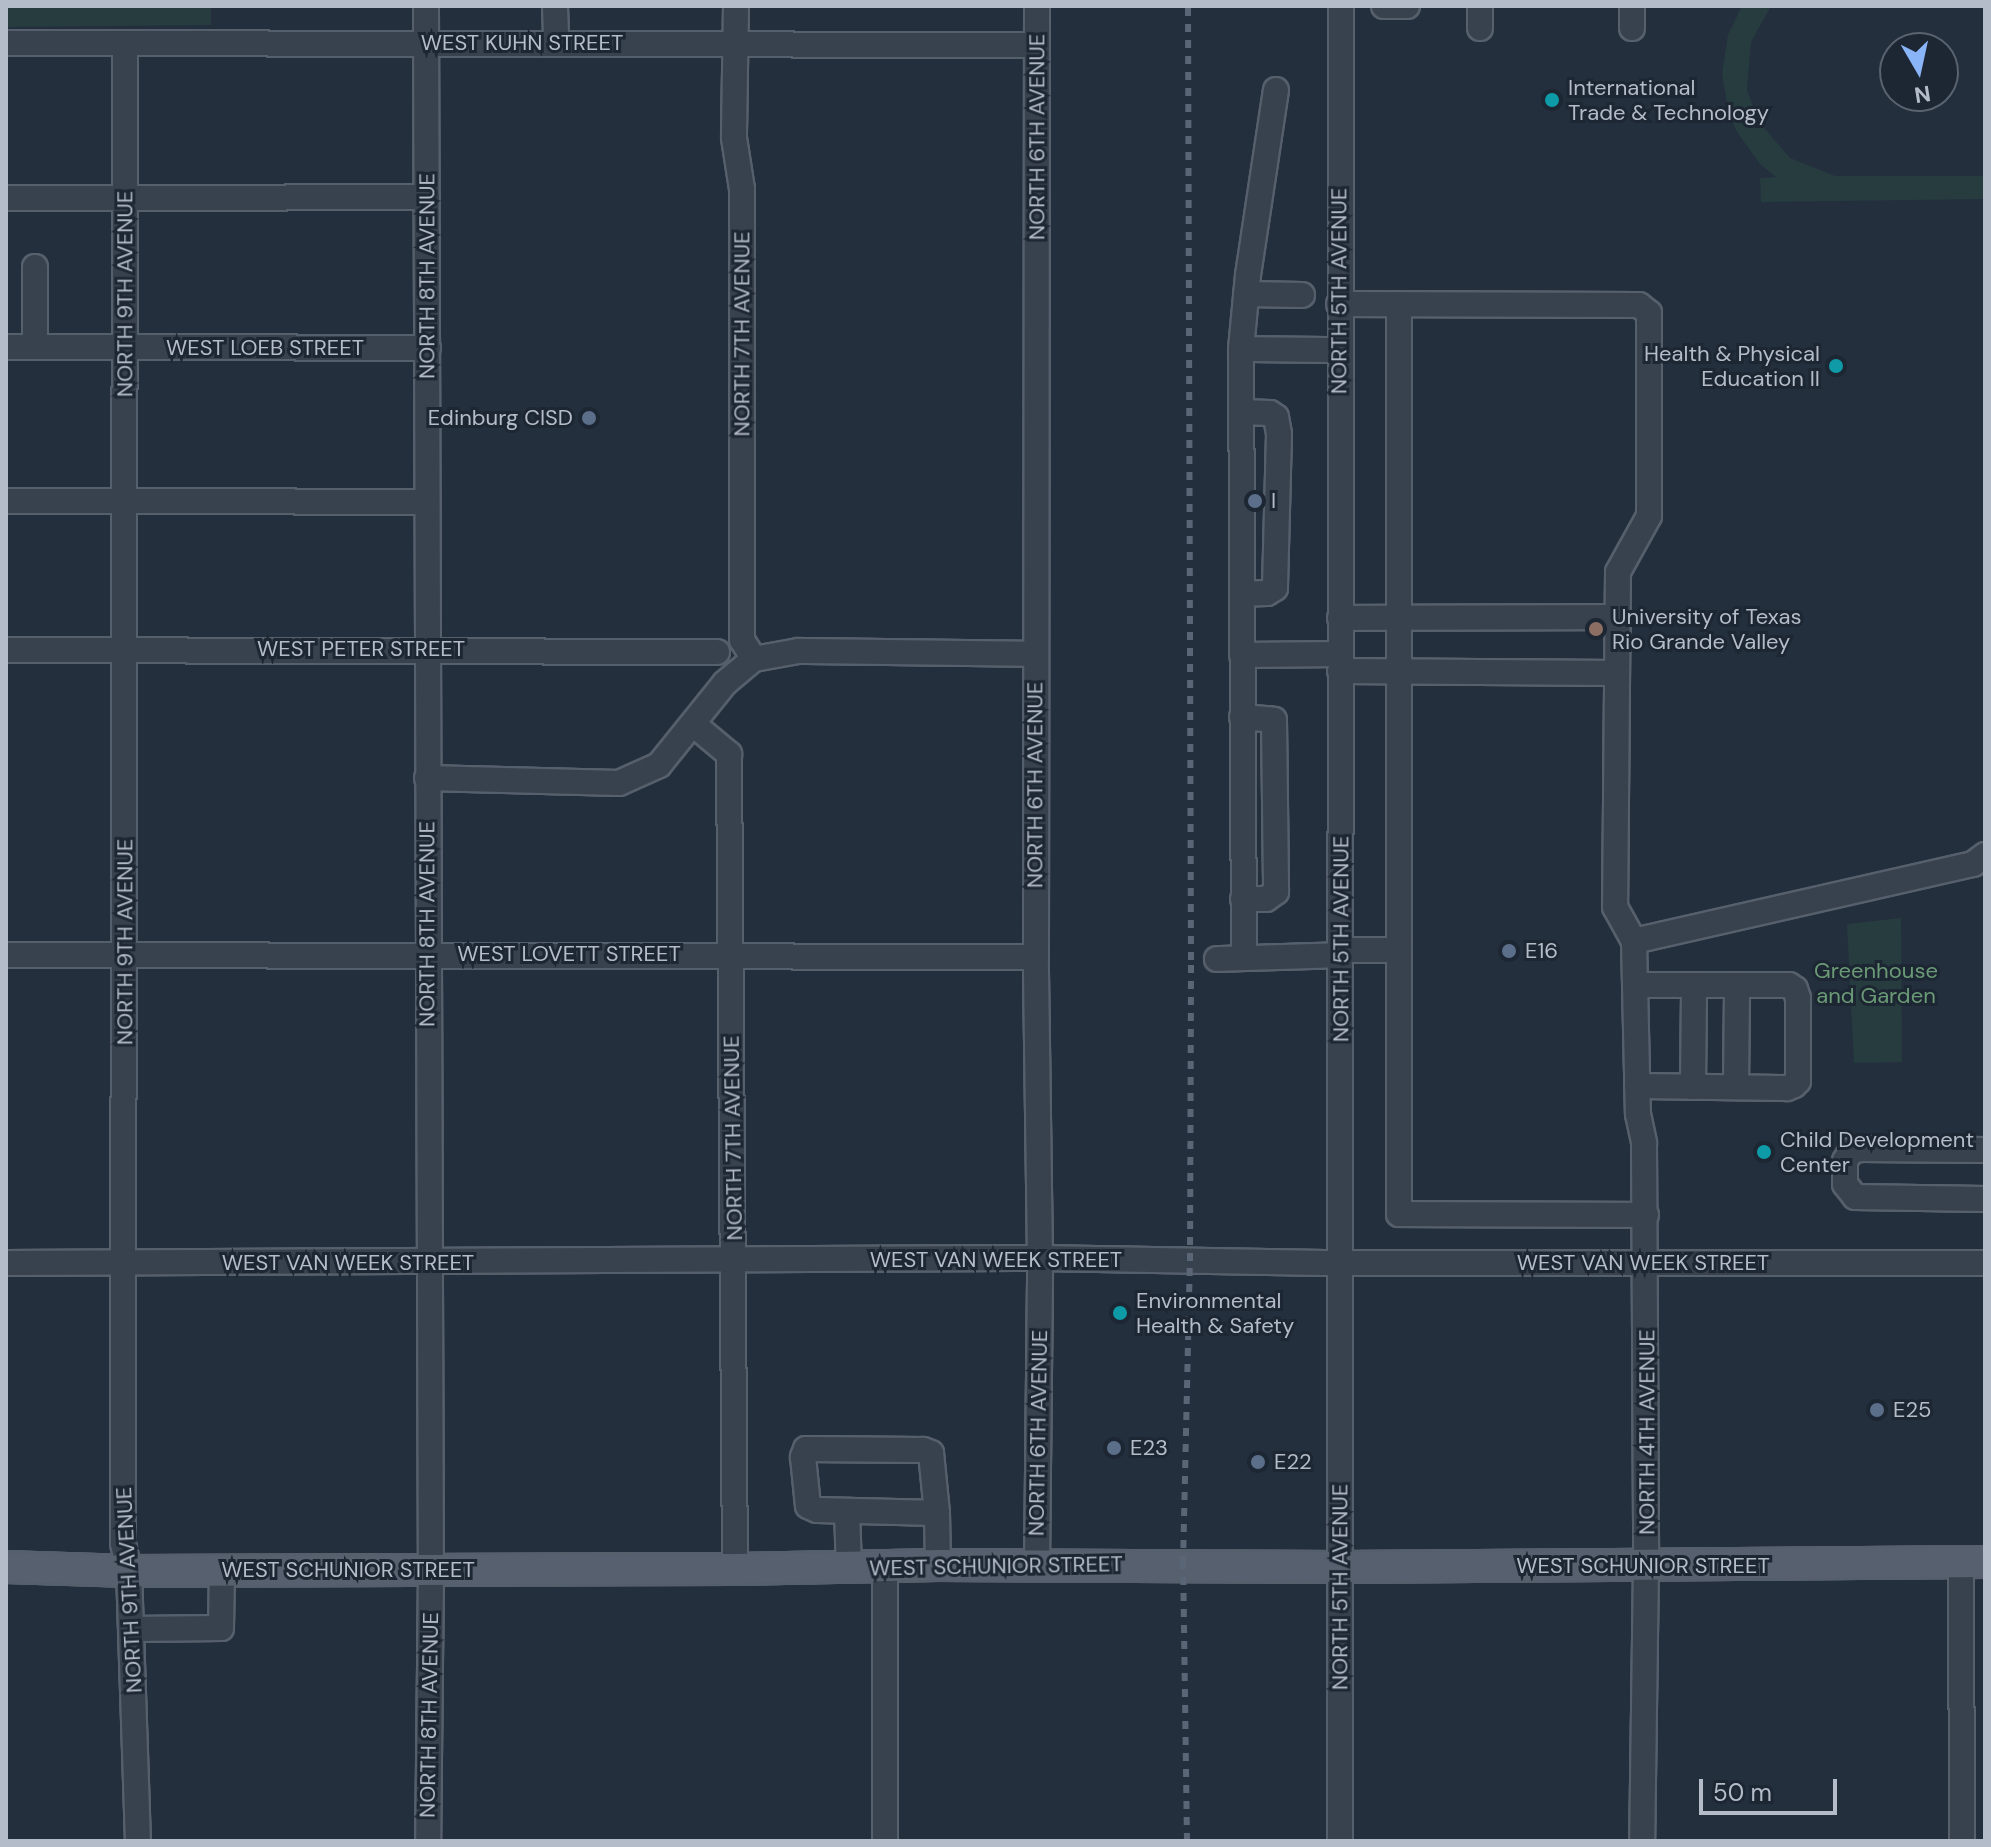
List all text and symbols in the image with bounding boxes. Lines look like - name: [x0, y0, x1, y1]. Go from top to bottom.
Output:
- street label: WEST KUHN STREET: [421, 30, 623, 56]
- north arrow: [1879, 32, 1959, 112]
- street label: NORTH 6TH AVENUE: [1024, 34, 1050, 240]
- place label: International Trade & Technology: [1568, 74, 1769, 126]
- text: N: [1912, 79, 1933, 110]
- marker: International Trade & Technology: [1543, 91, 1561, 109]
- street label: NORTH 8TH AVENUE: [414, 173, 440, 379]
- street label: NORTH 5TH AVENUE: [1326, 188, 1352, 394]
- street label: NORTH 9TH AVENUE: [112, 191, 138, 397]
- street label: NORTH 7TH AVENUE: [729, 231, 755, 437]
- street label: WEST LOEB STREET: [166, 335, 364, 361]
- place label: Health & Physical Education II: [1644, 340, 1820, 392]
- marker: Health & Physical Education II: [1827, 357, 1845, 375]
- place label: Edinburg CISD: [428, 405, 573, 431]
- marker: Edinburg CISD: [580, 409, 598, 427]
- place label: I: [1271, 488, 1276, 514]
- marker: I: [1246, 492, 1264, 510]
- place label: University of Texas Rio Grande Valley: [1612, 603, 1802, 654]
- marker: University of Texas Rio Grande Valley: [1587, 620, 1605, 638]
- street label: WEST PETER STREET: [257, 636, 465, 662]
- street label: NORTH 6TH AVENUE: [1022, 682, 1048, 888]
- street label: NORTH 8TH AVENUE: [414, 821, 440, 1027]
- street label: NORTH 5TH AVENUE: [1328, 836, 1354, 1042]
- street label: NORTH 9TH AVENUE: [112, 839, 138, 1045]
- place label: E16: [1525, 938, 1558, 964]
- street label: WEST LOVETT STREET: [457, 941, 681, 967]
- marker: E16: [1500, 942, 1518, 960]
- park label: Greenhouse and Garden: [1814, 957, 1938, 1008]
- street label: NORTH 7TH AVENUE: [718, 1035, 748, 1241]
- place label: Child Development Center: [1780, 1126, 1974, 1178]
- marker: Child Development Center: [1755, 1143, 1773, 1161]
- street label: WEST VAN WEEK STREET: [870, 1247, 1122, 1273]
- street label: WEST VAN WEEK STREET: [222, 1250, 474, 1276]
- street label: WEST VAN WEEK STREET: [1517, 1250, 1769, 1276]
- place label: Environmental Health & Safety: [1136, 1287, 1294, 1338]
- marker: Environmental Health & Safety: [1111, 1304, 1129, 1322]
- street label: NORTH 4TH AVENUE: [1634, 1329, 1660, 1535]
- street label: NORTH 6TH AVENUE: [1023, 1330, 1053, 1536]
- place label: E25: [1893, 1397, 1932, 1423]
- marker: E25: [1868, 1401, 1886, 1419]
- place label: E23: [1130, 1435, 1168, 1461]
- marker: E23: [1105, 1439, 1123, 1457]
- place label: E22: [1274, 1449, 1312, 1475]
- marker: E22: [1249, 1453, 1267, 1471]
- street label: NORTH 5TH AVENUE: [1327, 1484, 1353, 1690]
- street label: NORTH 9TH AVENUE: [110, 1486, 148, 1694]
- street label: WEST SCHUNIOR STREET: [869, 1551, 1123, 1581]
- street label: WEST SCHUNIOR STREET: [1516, 1553, 1770, 1579]
- street label: WEST SCHUNIOR STREET: [221, 1557, 475, 1583]
- street label: NORTH 8TH AVENUE: [414, 1612, 444, 1818]
- scale bar: [1703, 1763, 1841, 1813]
- text: 50 m: [1713, 1777, 1772, 1808]

